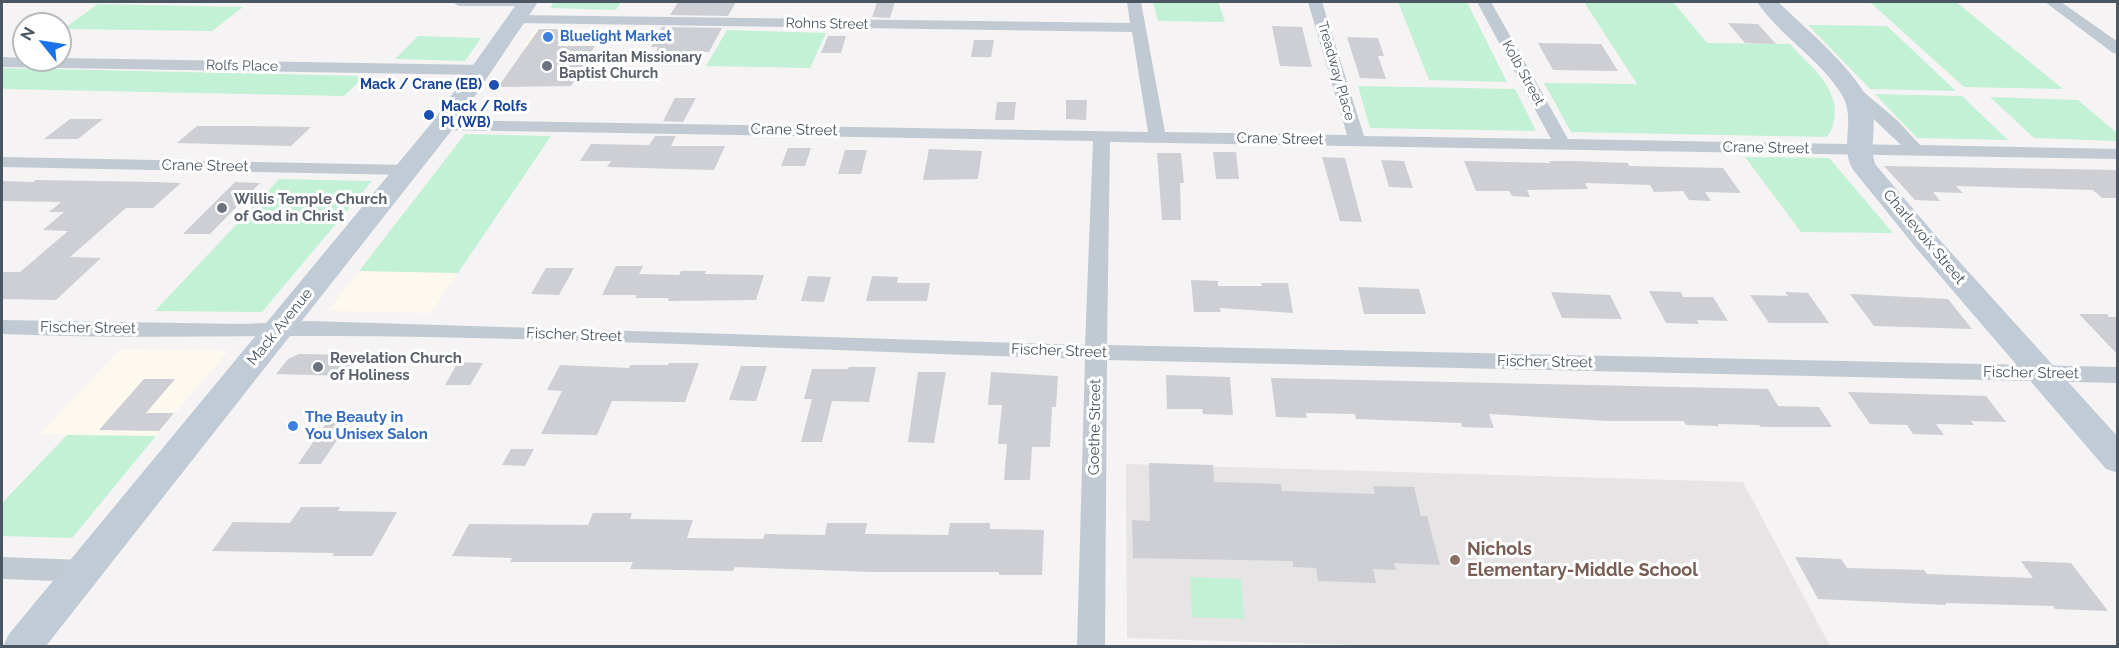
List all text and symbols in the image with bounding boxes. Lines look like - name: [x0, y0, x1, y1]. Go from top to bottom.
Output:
- north arrow: [12, 12, 72, 72]
- street label: Rohns Street: [786, 15, 868, 33]
- street label: Treadway Place: [1314, 20, 1358, 122]
- text: N: [16, 24, 39, 44]
- place label: Bluelight Market: [560, 29, 672, 45]
- marker: Bluelight Market: [541, 30, 555, 44]
- street label: Kolb Street: [1498, 38, 1548, 108]
- place label: Samaritan Missionary Baptist Church: [559, 50, 702, 82]
- street label: Rolfs Place: [206, 57, 278, 75]
- marker: Samaritan Missionary Baptist Church: [540, 59, 554, 73]
- place label: Mack / Crane (EB): [360, 77, 482, 93]
- marker: Mack / Crane (EB): [487, 78, 501, 92]
- place label: Mack / Rolfs Pl (WB): [441, 99, 527, 132]
- marker: Mack / Rolfs Pl (WB): [422, 108, 436, 122]
- street label: Crane Street: [751, 120, 837, 140]
- street label: Crane Street: [1237, 129, 1323, 149]
- street label: Crane Street: [1723, 138, 1809, 158]
- street label: Crane Street: [162, 156, 248, 176]
- street label: Charlevoix Street: [1879, 186, 1969, 288]
- place label: Willis Temple Church of God in Christ: [234, 190, 387, 225]
- marker: Willis Temple Church of God in Christ: [215, 201, 229, 215]
- street label: Mack Avenue: [243, 285, 317, 369]
- street label: Fischer Street: [40, 318, 136, 338]
- street label: Fischer Street: [526, 324, 622, 346]
- street label: Fischer Street: [1011, 340, 1107, 362]
- place label: Revelation Church of Holiness: [330, 349, 462, 384]
- street label: Fischer Street: [1497, 352, 1593, 372]
- marker: Revelation Church of Holiness: [311, 360, 325, 374]
- street label: Fischer Street: [1983, 363, 2079, 383]
- street label: Goethe Street: [1085, 379, 1105, 475]
- place label: The Beauty in You Unisex Salon: [305, 408, 428, 443]
- marker: The Beauty in You Unisex Salon: [286, 419, 300, 433]
- place label: Nichols Elementary-Middle School: [1467, 539, 1698, 582]
- marker: Nichols Elementary-Middle School: [1448, 553, 1462, 567]

